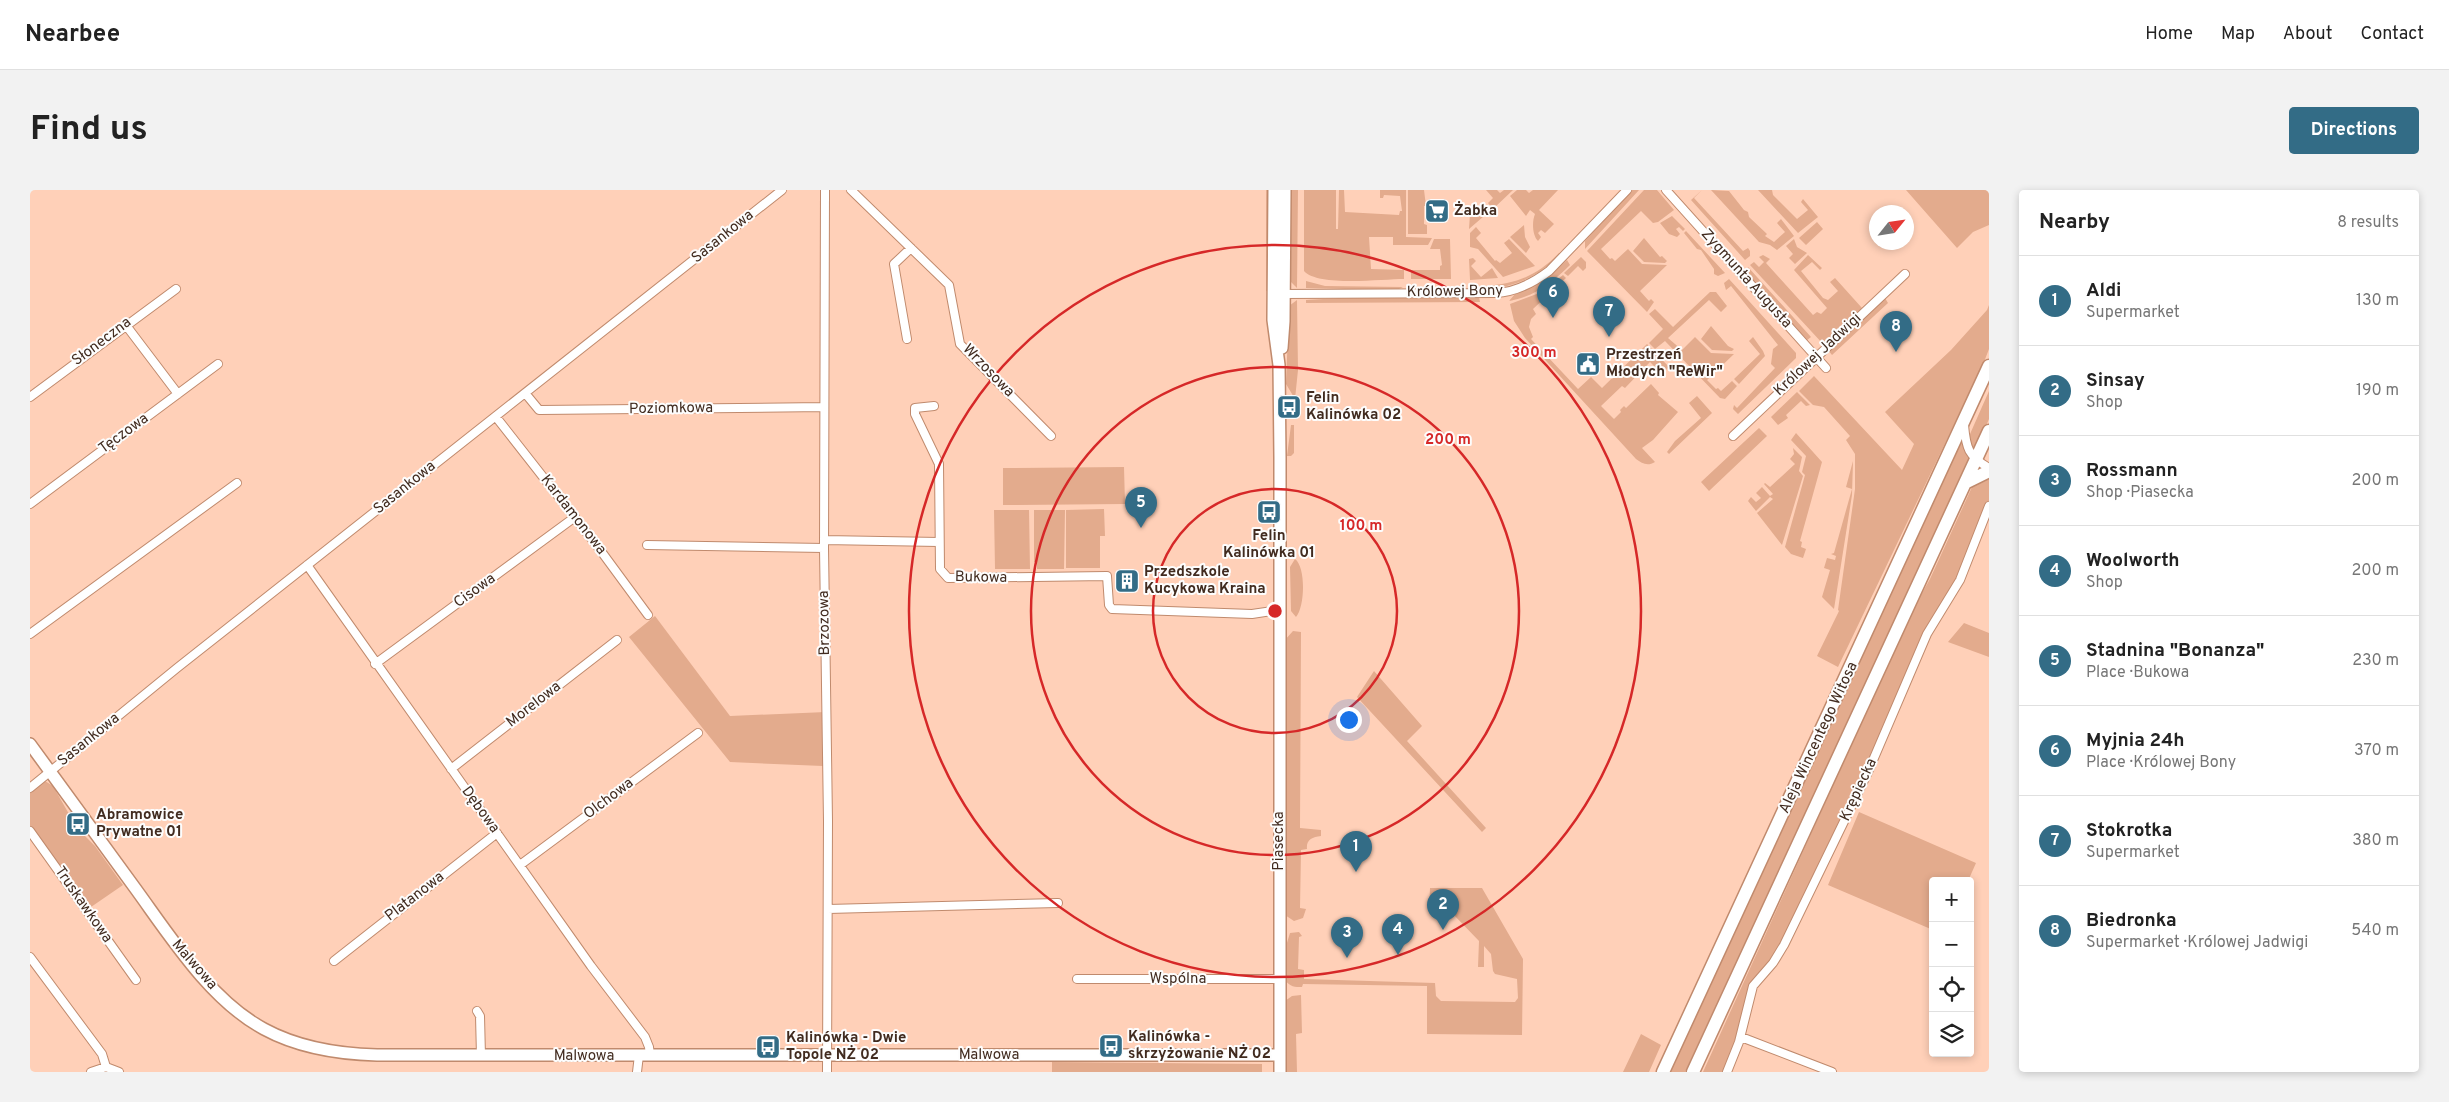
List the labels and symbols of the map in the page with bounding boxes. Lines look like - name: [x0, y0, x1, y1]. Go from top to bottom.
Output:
- supermarket icon: Żabka: [1424, 198, 1450, 224]
- place label: Żabka: [1454, 201, 1497, 221]
- north arrow: [1869, 205, 1914, 250]
- street label: Sasankowa: [688, 206, 758, 268]
- street label: Zygmunta Augusta: [1696, 225, 1796, 333]
- pin: 6: [1537, 277, 1569, 318]
- street label: Królowej Bony: [1407, 282, 1503, 302]
- pin: 7: [1593, 296, 1625, 337]
- street label: Królowej Jadwigi: [1770, 309, 1866, 401]
- pin: 8: [1880, 311, 1912, 352]
- street label: Słoneczna: [68, 313, 136, 371]
- street label: Wrzosowa: [958, 340, 1018, 402]
- text: 300 m: [1511, 344, 1557, 363]
- place label: Przestrzeń Młodych "ReWir": [1606, 346, 1723, 382]
- public building icon: Przestrzeń Młodych "ReWir": [1575, 351, 1601, 377]
- place label: Felin Kalinówka 02: [1306, 389, 1401, 425]
- bus stop icon: Felin Kalinówka 02: [1276, 394, 1302, 420]
- street label: Poziomkowa: [629, 399, 713, 419]
- street label: Tęczowa: [95, 410, 153, 458]
- text: 200 m: [1425, 431, 1471, 450]
- street label: Sasankowa: [370, 457, 440, 519]
- street label: Kardamonowa: [536, 471, 610, 559]
- pin: 5: [1125, 487, 1157, 528]
- bus stop icon: Felin Kalinówka 01: [1256, 499, 1282, 525]
- text: 100 m: [1340, 517, 1382, 536]
- place label: Felin Kalinówka 01: [1223, 527, 1315, 563]
- place label: Przedszkole Kucykowa Kraina: [1144, 563, 1266, 599]
- street label: Bukowa: [955, 568, 1007, 588]
- building icon: Przedszkole Kucykowa Kraina: [1114, 568, 1140, 594]
- street label: Cisowa: [450, 569, 500, 613]
- street label: Brzozowa: [815, 590, 835, 656]
- centre of rings: [1266, 602, 1284, 620]
- street label: Aleja Wincentego Witosa: [1776, 659, 1862, 817]
- street label: Morelowa: [503, 678, 565, 732]
- your location: [1336, 707, 1362, 733]
- street label: Sasankowa: [54, 709, 124, 771]
- street label: Krępiecka: [1836, 756, 1882, 824]
- street label: Olchowa: [580, 774, 638, 824]
- street label: Dębowa: [457, 783, 503, 837]
- place label: Abramowice Prywatne 01: [96, 806, 183, 842]
- bus stop icon: Abramowice Prywatne 01: [65, 811, 91, 837]
- street label: Piasecka: [1270, 811, 1289, 871]
- pin: 1: [1340, 831, 1372, 872]
- street label: Truskawkowa: [50, 863, 116, 947]
- street label: Platanowa: [382, 868, 448, 926]
- pin: 2: [1427, 889, 1459, 930]
- pin: 4: [1382, 914, 1414, 955]
- pin: 3: [1331, 917, 1363, 958]
- street label: Malwowa: [167, 936, 221, 994]
- street label: Wspólna: [1150, 970, 1206, 989]
- place label: Kalinówka - skrzyżowanie NŻ 02: [1128, 1028, 1271, 1064]
- place label: Kalinówka - Dwie Topole NŻ 02: [786, 1029, 906, 1065]
- bus stop icon: Kalinówka - skrzyżowanie NŻ 02: [1098, 1033, 1124, 1059]
- bus stop icon: Kalinówka - Dwie Topole NŻ 02: [755, 1034, 781, 1060]
- street label: Malwowa: [959, 1046, 1019, 1065]
- street label: Malwowa: [554, 1047, 614, 1066]

